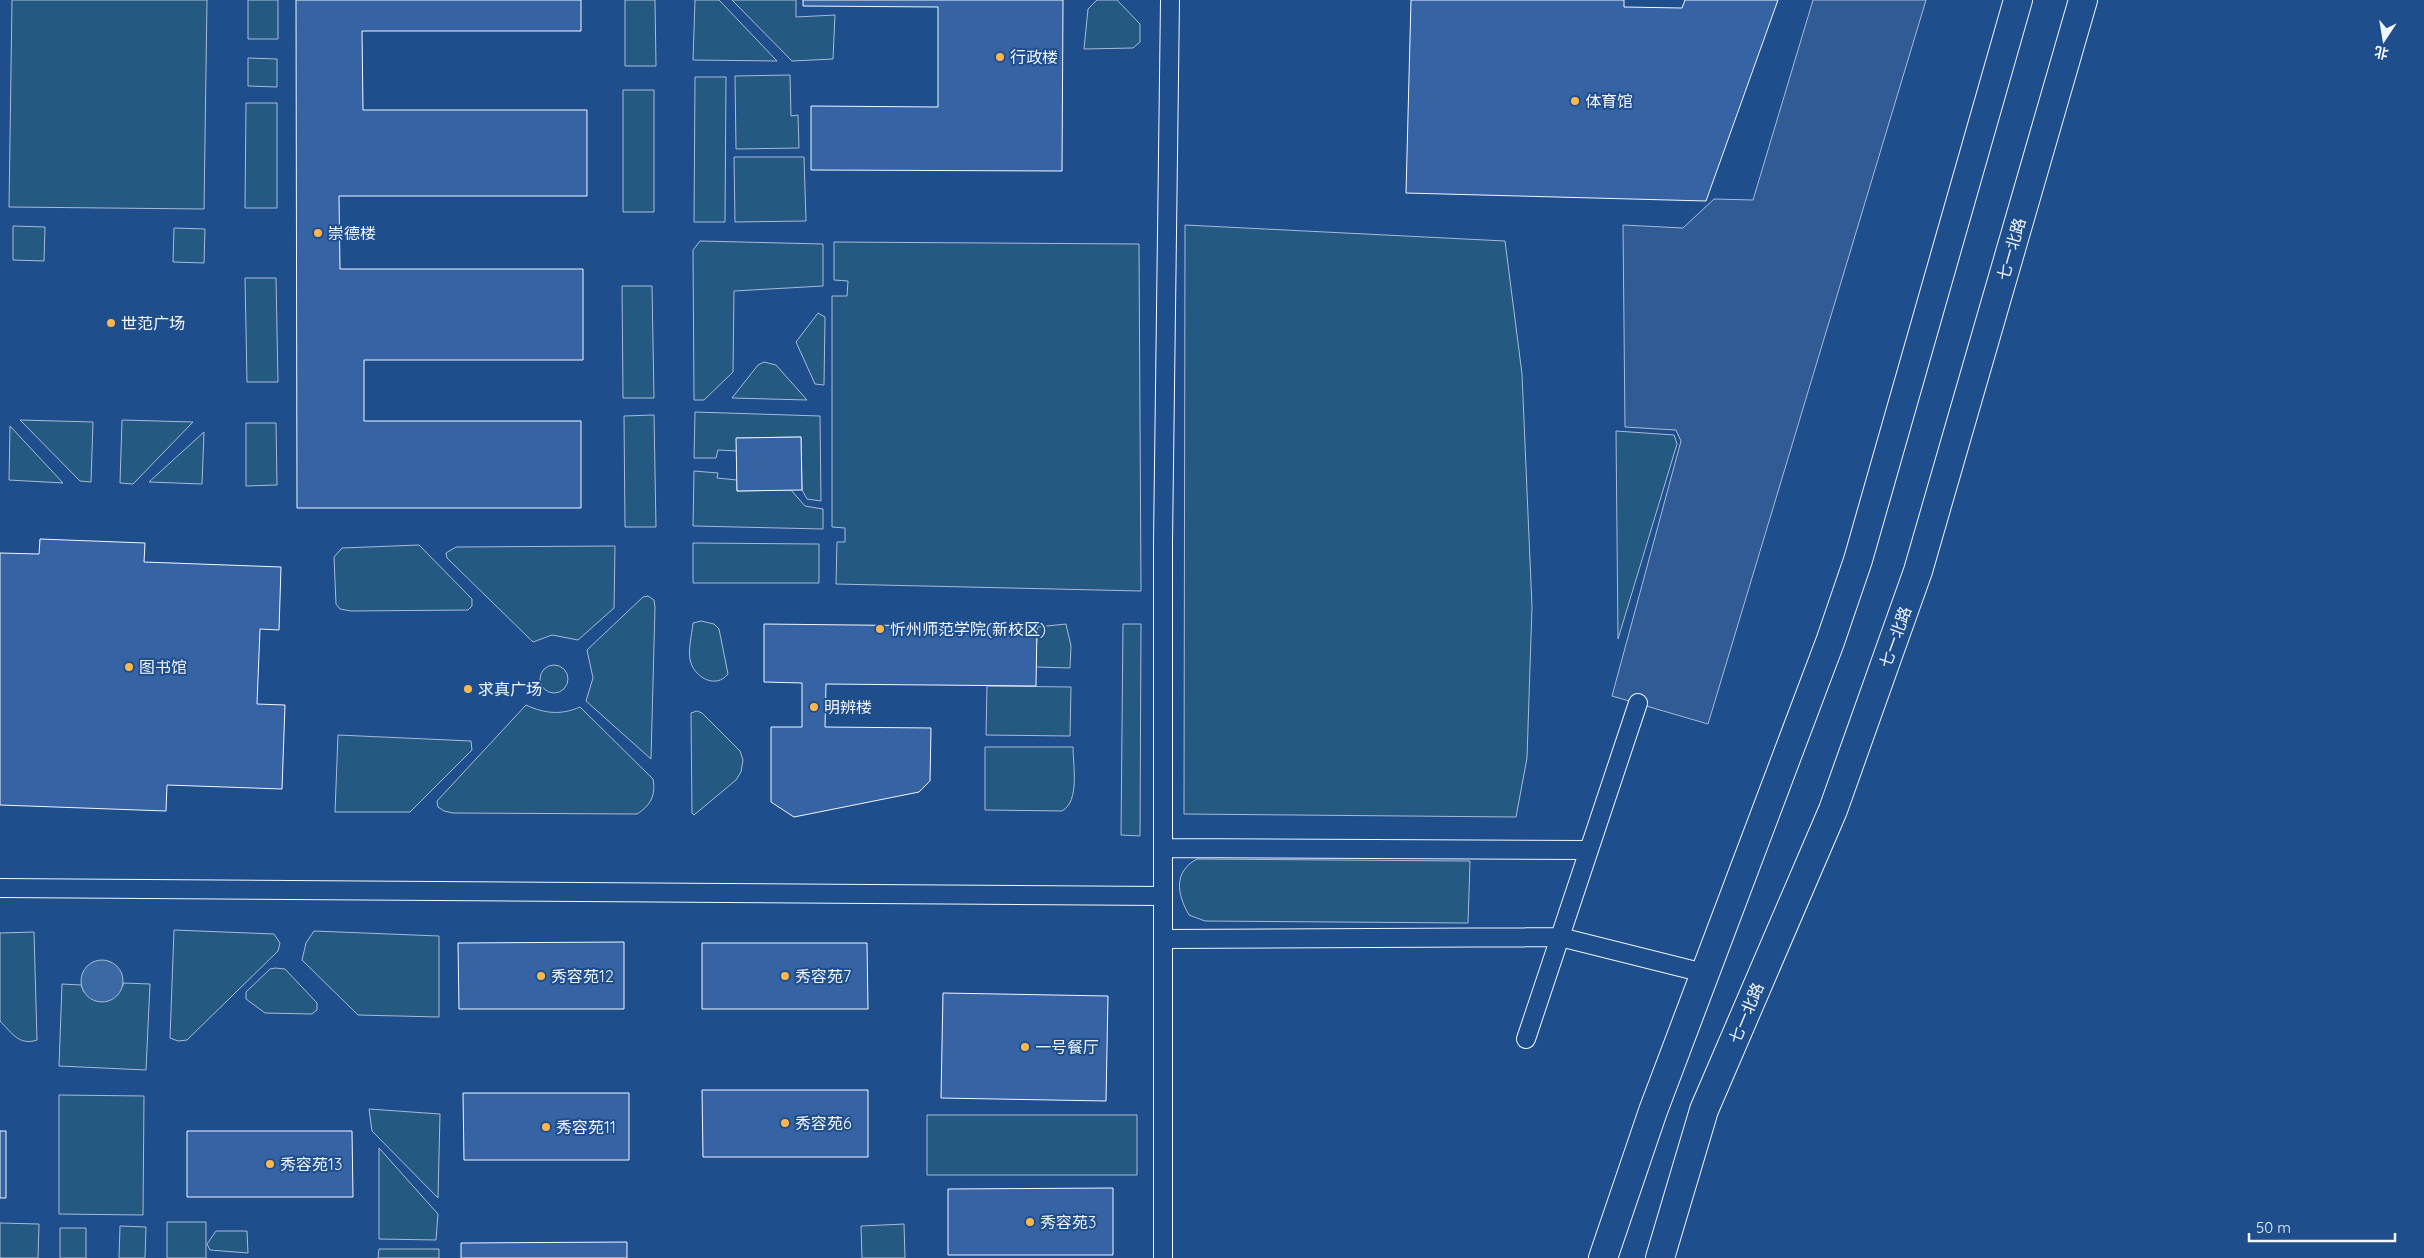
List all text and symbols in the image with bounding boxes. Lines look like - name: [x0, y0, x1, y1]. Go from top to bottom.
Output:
- north arrow: [2359, 15, 2409, 65]
- text: 北: [2373, 42, 2390, 63]
- place label: 行政楼: [1010, 47, 1058, 67]
- marker: 行政楼: [994, 51, 1006, 63]
- place label: 体育馆: [1585, 91, 1633, 111]
- marker: 体育馆: [1569, 95, 1581, 107]
- street label: 七一北路: [1993, 215, 2029, 283]
- place label: 崇德楼: [328, 223, 376, 243]
- marker: 崇德楼: [312, 227, 324, 239]
- place label: 世范广场: [121, 313, 185, 333]
- marker: 世范广场: [105, 317, 117, 329]
- street label: 七一北路: [1875, 604, 1915, 670]
- place label: 忻州师范学院(新校区): [890, 619, 1046, 639]
- marker: 忻州师范学院(新校区): [874, 623, 886, 635]
- place label: 图书馆: [139, 657, 187, 677]
- marker: 图书馆: [123, 661, 135, 673]
- place label: 求真广场: [478, 679, 542, 699]
- marker: 求真广场: [462, 683, 474, 695]
- place label: 明辨楼: [824, 697, 872, 717]
- marker: 明辨楼: [808, 701, 820, 713]
- place label: 秀容苑12: [551, 966, 614, 986]
- place label: 秀容苑7: [795, 966, 851, 986]
- marker: 秀容苑12: [535, 970, 547, 982]
- marker: 秀容苑7: [779, 970, 791, 982]
- street label: 七一北路: [1724, 980, 1768, 1046]
- place label: 一号餐厅: [1035, 1037, 1099, 1057]
- marker: 一号餐厅: [1019, 1041, 1031, 1053]
- place label: 秀容苑6: [795, 1113, 852, 1133]
- place label: 秀容苑11: [556, 1117, 616, 1137]
- marker: 秀容苑6: [779, 1117, 791, 1129]
- marker: 秀容苑11: [540, 1121, 552, 1133]
- place label: 秀容苑13: [280, 1154, 342, 1174]
- marker: 秀容苑13: [264, 1158, 276, 1170]
- scale bar: [2249, 1210, 2395, 1242]
- place label: 秀容苑3: [1040, 1212, 1096, 1232]
- marker: 秀容苑3: [1024, 1216, 1036, 1228]
- text: 50 m: [2256, 1218, 2291, 1237]

